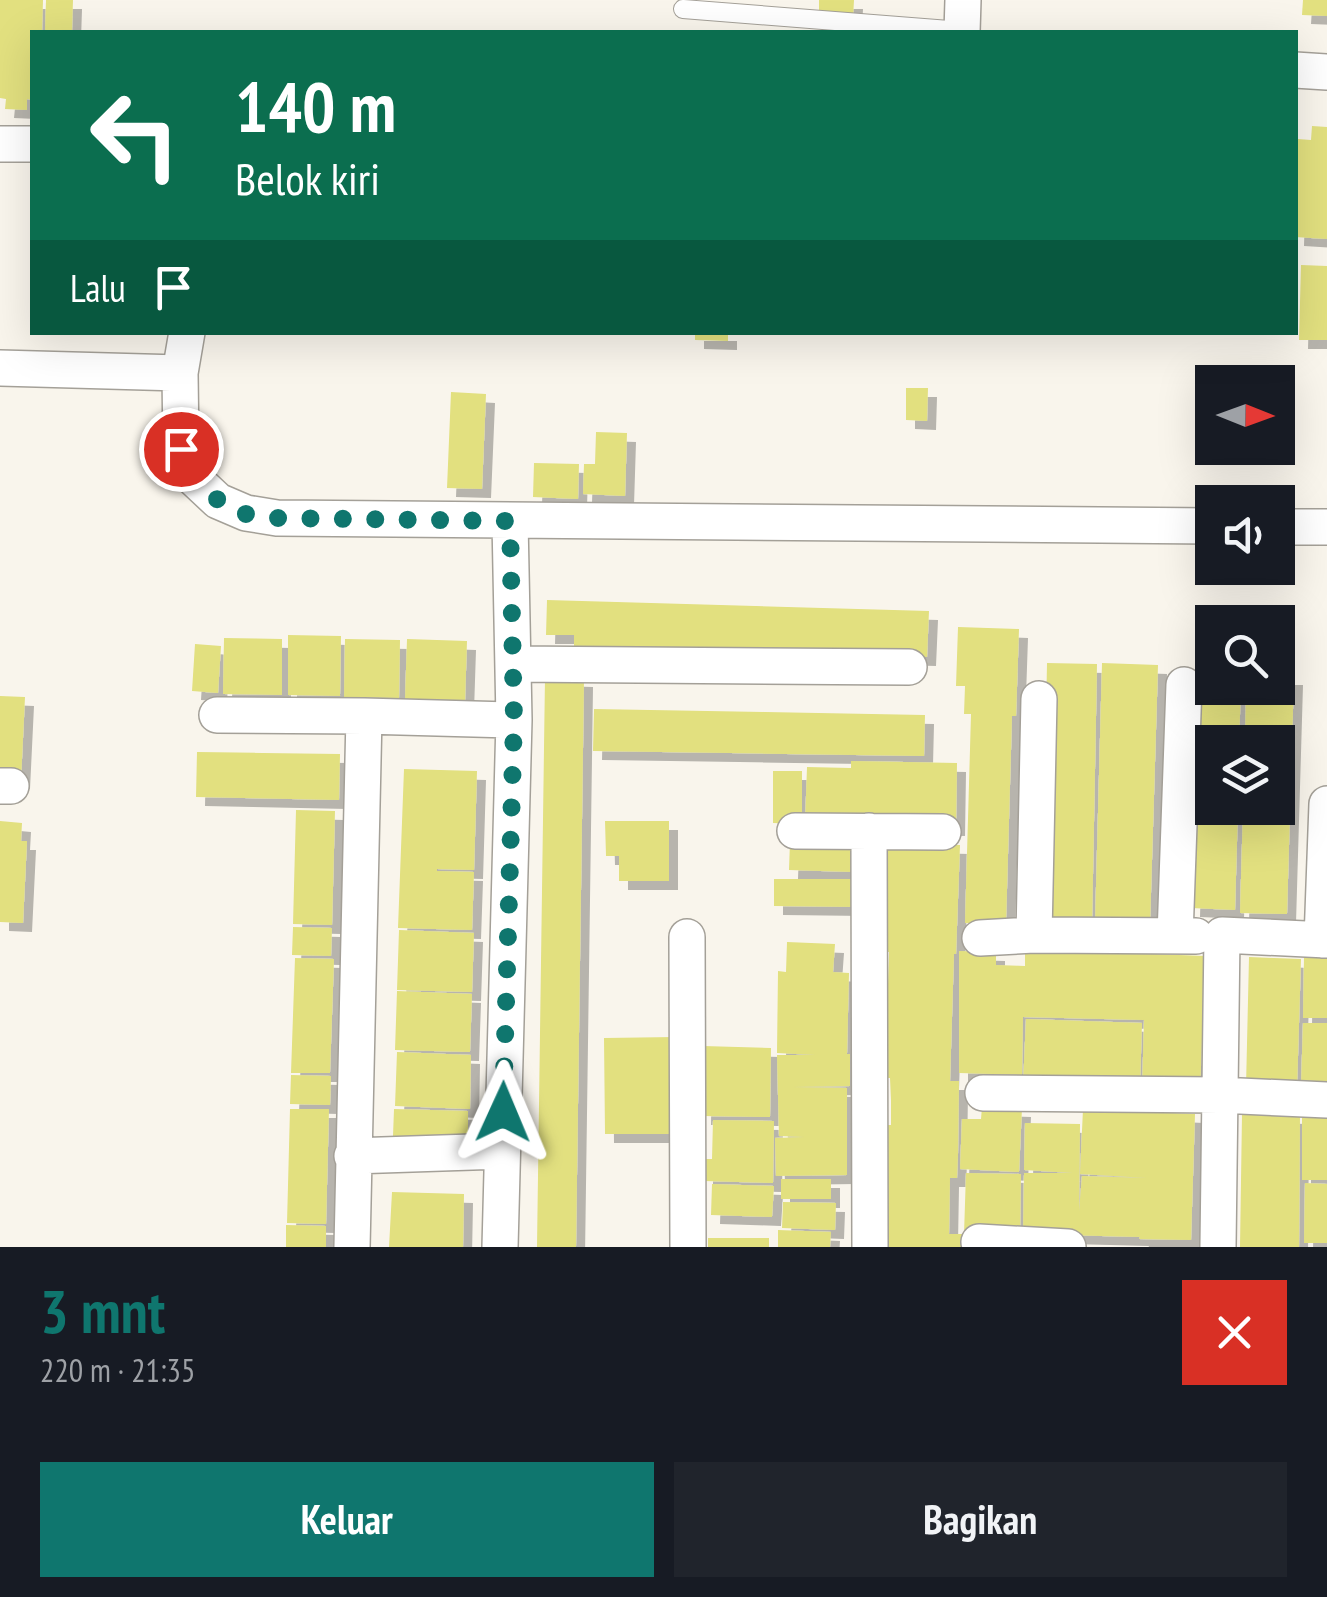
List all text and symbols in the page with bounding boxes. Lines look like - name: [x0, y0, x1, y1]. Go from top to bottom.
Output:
- text: 140 m: [235, 61, 396, 151]
- icon: left: [70, 70, 200, 200]
- text: Belok kiri: [235, 149, 380, 207]
- icon: arrive: [146, 260, 201, 315]
- text: Lalu: [70, 263, 126, 312]
- north arrow: [1195, 365, 1295, 465]
- map controls: [1195, 365, 1295, 825]
- pin: [139, 407, 224, 492]
- icon: arrive: [154, 422, 209, 477]
- button: sound: [1195, 485, 1295, 585]
- button: search: [1195, 605, 1295, 705]
- button: layers: [1195, 725, 1295, 825]
- position arrow: [451, 1060, 555, 1164]
- text: 3 mnt: [40, 1272, 165, 1350]
- button: close: [1182, 1280, 1287, 1385]
- text: 220 m · 21:35: [40, 1349, 195, 1391]
- button: Keluar: [40, 1462, 654, 1577]
- button: Bagikan: [674, 1462, 1287, 1577]

